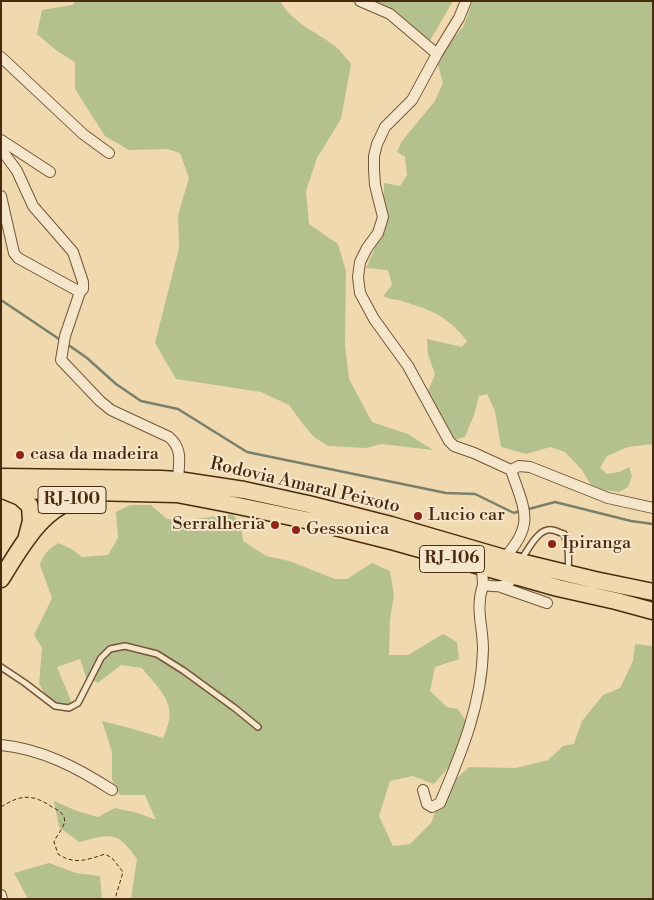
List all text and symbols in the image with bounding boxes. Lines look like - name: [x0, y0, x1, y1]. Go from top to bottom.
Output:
- place label: casa da madeira: [30, 444, 159, 466]
- marker: casa da madeira: [14, 449, 26, 461]
- street label: Rodovia Amaral Peixoto: [208, 454, 402, 518]
- road number: RJ-100: [38, 486, 106, 514]
- place label: Lucio car: [428, 505, 505, 527]
- marker: Lucio car: [412, 510, 424, 522]
- place label: Serralheria: [172, 514, 265, 536]
- marker: Serralheria: [269, 519, 281, 531]
- place label: Gessonica: [306, 519, 389, 541]
- marker: Gessonica: [290, 524, 302, 536]
- place label: Ipiranga: [562, 533, 631, 555]
- marker: Ipiranga: [546, 538, 558, 550]
- road number: RJ-106: [420, 546, 484, 572]

